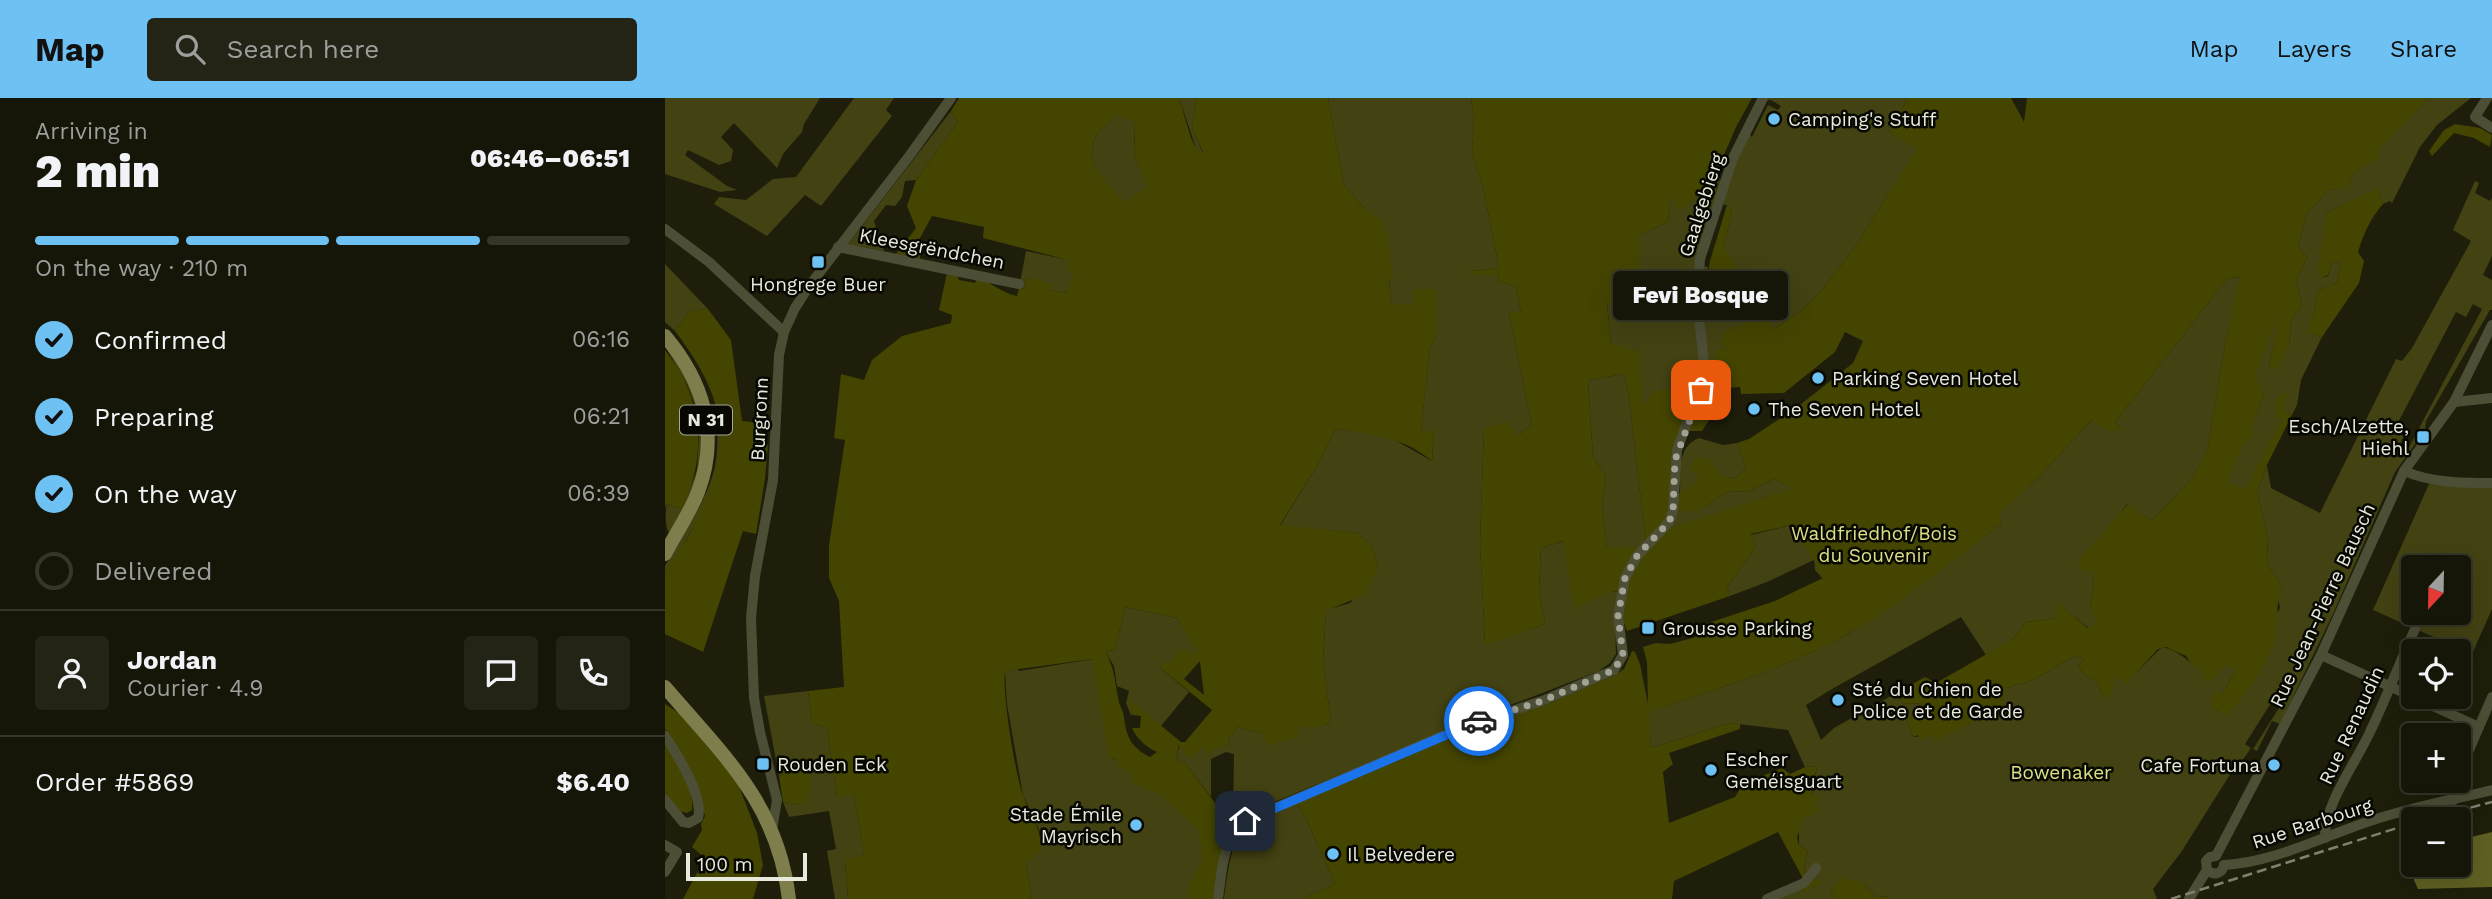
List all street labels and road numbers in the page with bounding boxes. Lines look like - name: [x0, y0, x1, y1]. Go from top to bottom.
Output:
- street label: Gaalgebierg: [1674, 150, 1729, 260]
- street label: Kleesgrëndchen: [857, 223, 1007, 274]
- street label: Burgronn: [746, 377, 773, 462]
- road number: N 31: [680, 406, 732, 434]
- street label: Rue Jean-Pierre Bausch: [2265, 500, 2380, 711]
- street label: Rue Renaudin: [2314, 662, 2389, 788]
- street label: Rue Barbourg: [2249, 793, 2376, 854]

